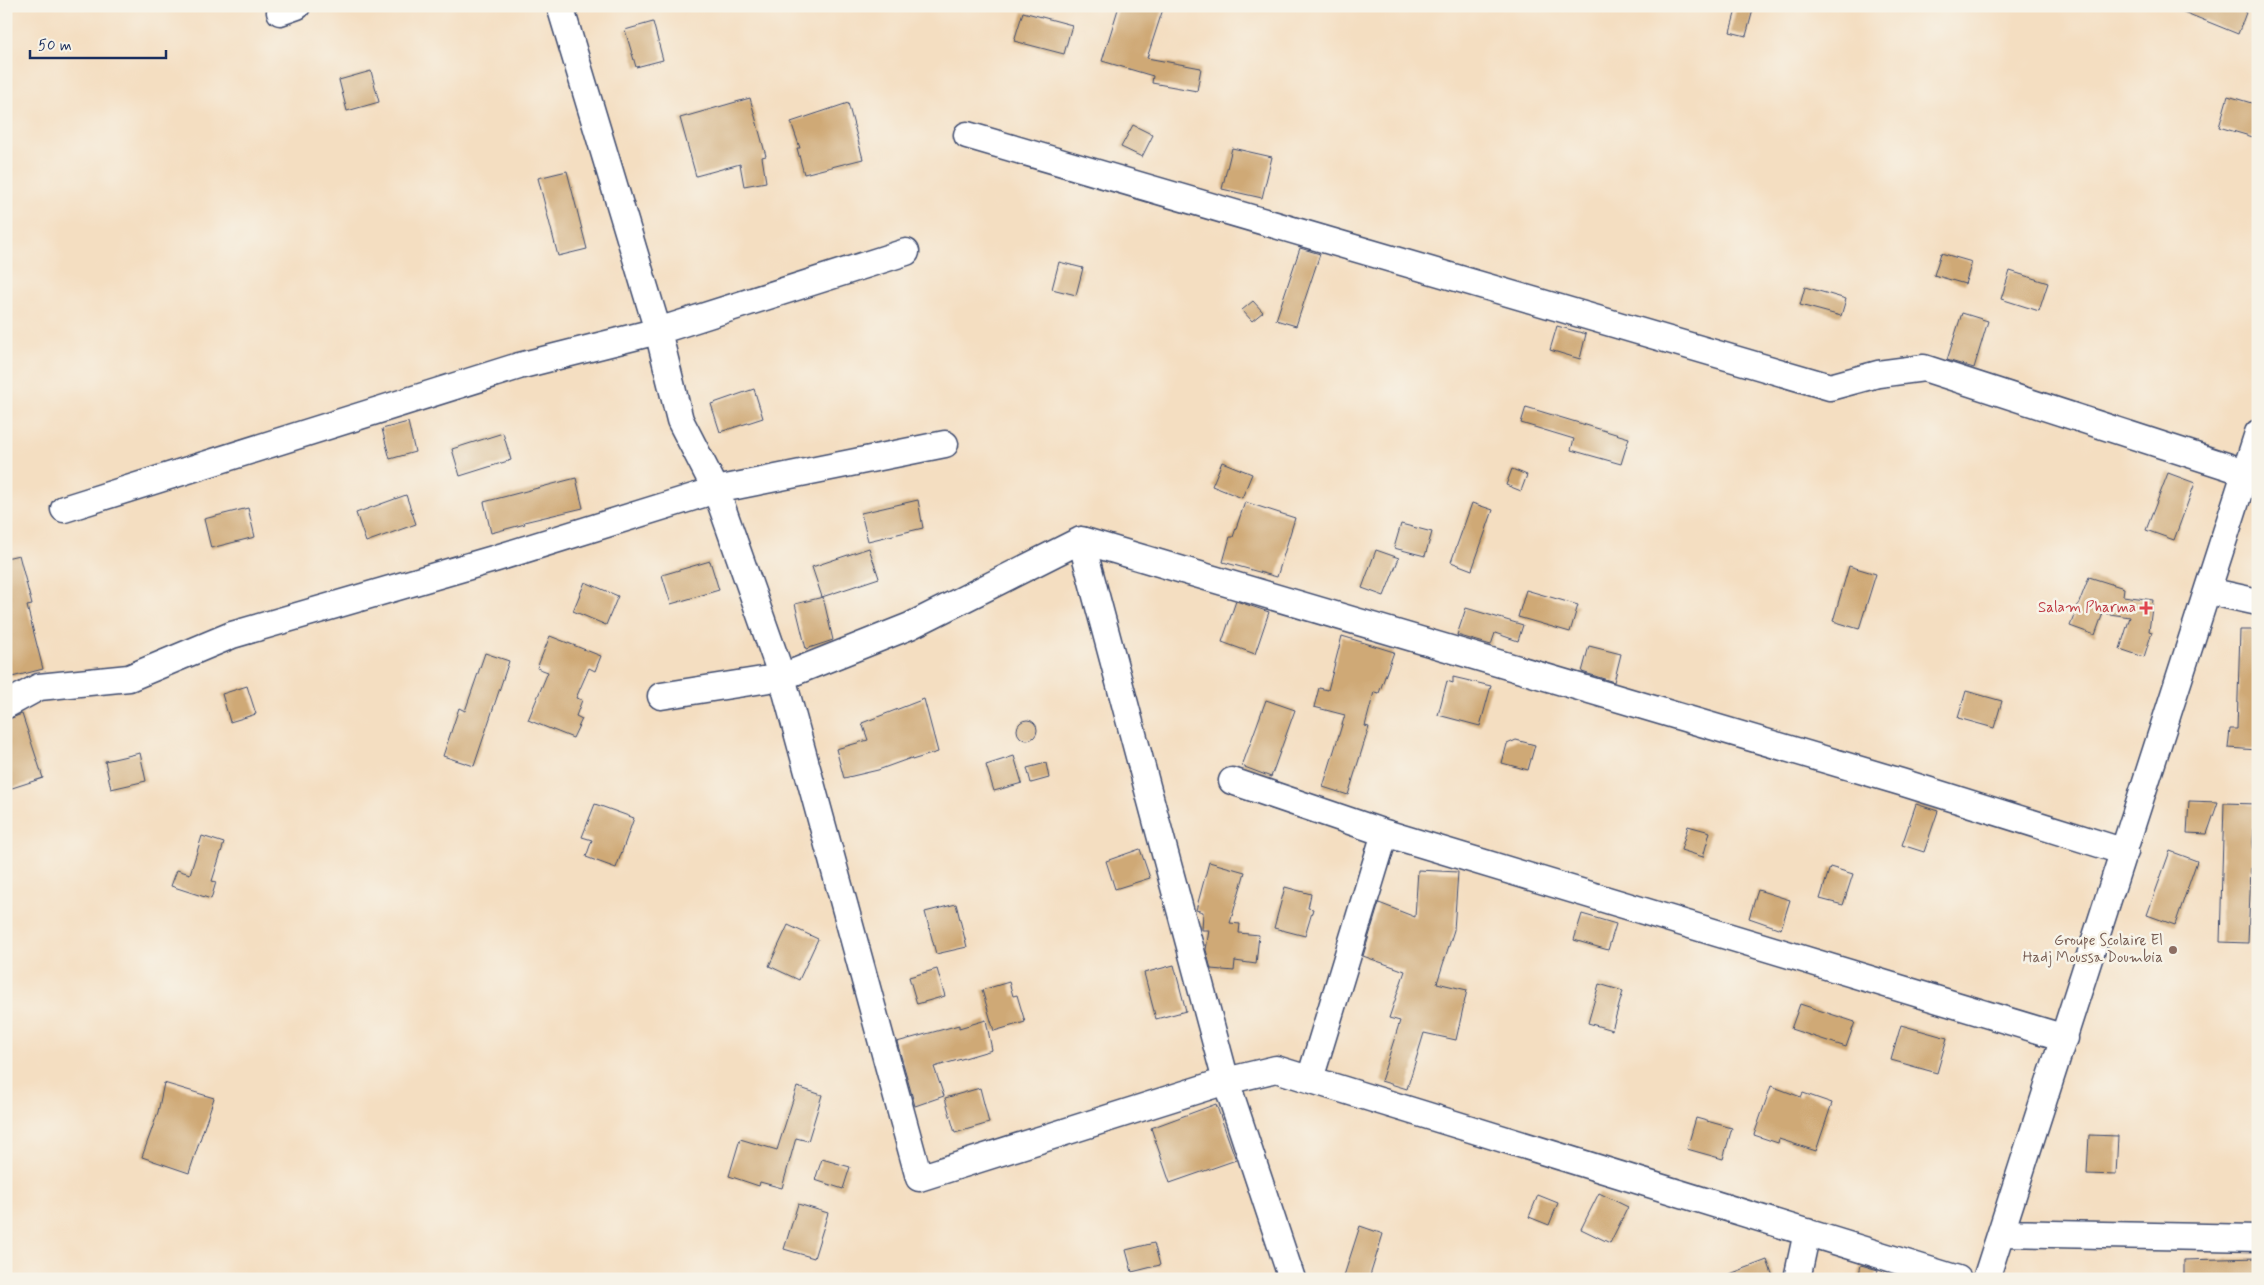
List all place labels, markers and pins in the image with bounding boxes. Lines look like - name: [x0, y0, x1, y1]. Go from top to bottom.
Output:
- place label: Salam Pharma: [2038, 598, 2136, 618]
- marker: Salam Pharma: [2140, 602, 2152, 614]
- place label: Groupe Scolaire El Hadj Moussa Doumbia: [2023, 931, 2163, 968]
- marker: Groupe Scolaire El Hadj Moussa Doumbia: [2167, 944, 2179, 956]

